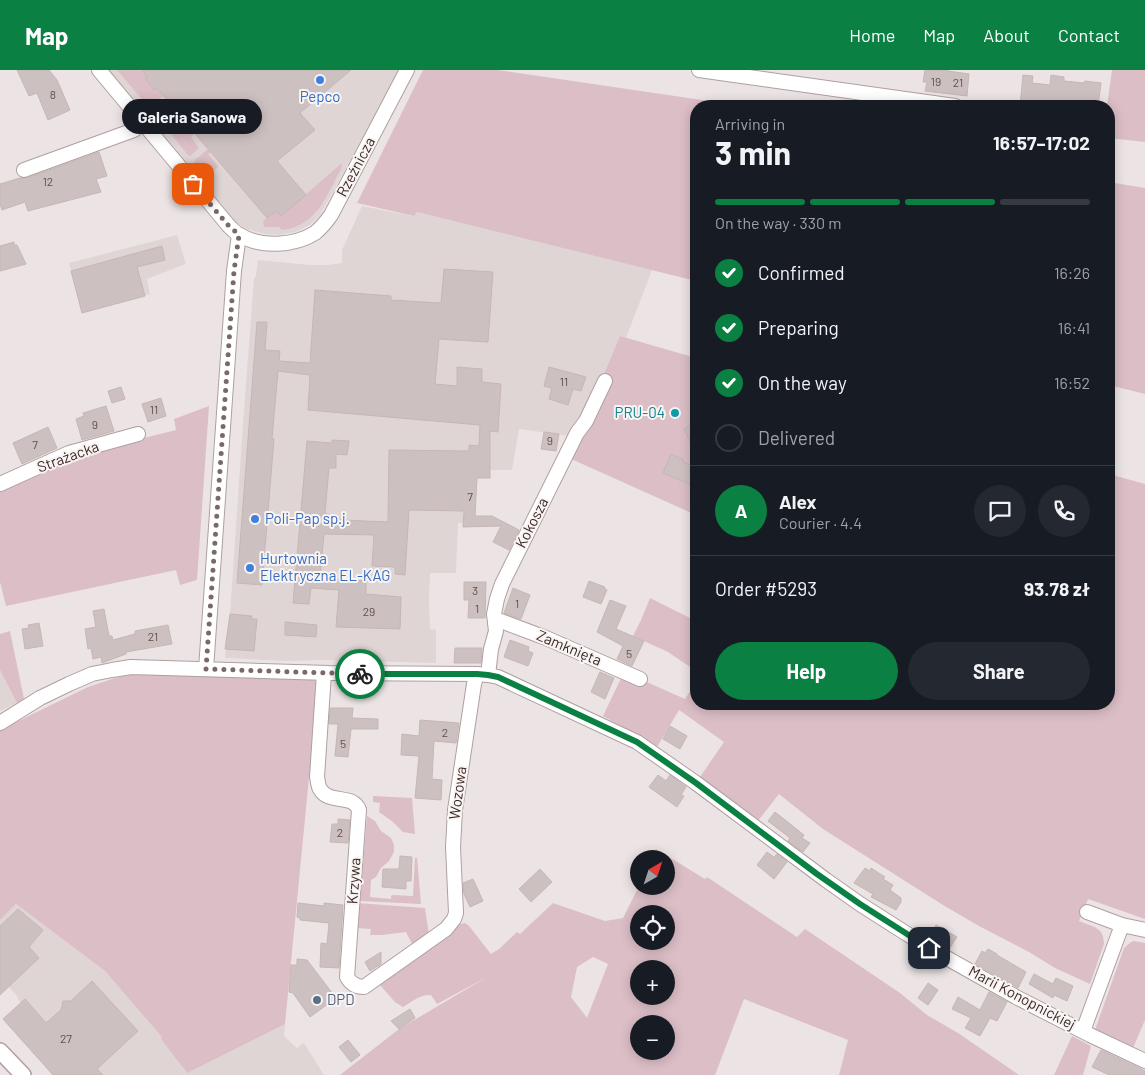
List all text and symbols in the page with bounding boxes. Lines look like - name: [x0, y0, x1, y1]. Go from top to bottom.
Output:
- text: Map: [25, 21, 68, 50]
- text: Home: [849, 24, 895, 46]
- text: Map: [923, 24, 955, 46]
- text: About: [983, 24, 1030, 46]
- text: Contact: [1058, 24, 1120, 46]
- marker: Pepco: [314, 74, 326, 86]
- house number: 19: [931, 74, 941, 88]
- house number: 21: [953, 75, 963, 89]
- house number: 8: [50, 87, 56, 101]
- place label: Pepco: [300, 87, 340, 105]
- callout: Galeria Sanowa: [123, 99, 263, 134]
- text: Galeria Sanowa: [138, 107, 246, 126]
- text: Arriving in: [715, 114, 785, 133]
- text: 16:57–17:02: [993, 131, 1090, 154]
- text: 3 min: [715, 133, 791, 171]
- street label: Rzeźnicza: [332, 134, 378, 199]
- pin: [172, 163, 214, 205]
- icon: bag: [179, 170, 207, 198]
- house number: 12: [43, 174, 53, 188]
- text: On the way · 330 m: [715, 213, 841, 232]
- icon: check: [715, 259, 743, 287]
- text: Confirmed: [758, 261, 845, 284]
- text: 16:26: [1054, 263, 1090, 282]
- icon: check: [715, 314, 743, 342]
- text: Preparing: [758, 316, 839, 339]
- text: 16:41: [1058, 318, 1090, 337]
- icon: check: [715, 369, 743, 397]
- text: On the way: [758, 371, 847, 394]
- text: 16:52: [1054, 373, 1090, 392]
- house number: 11: [560, 374, 568, 388]
- house number: 11: [150, 402, 158, 416]
- place label: PRU-04: [615, 403, 665, 421]
- marker: PRU-04: [669, 407, 681, 419]
- house number: 9: [92, 417, 98, 431]
- text: Delivered: [758, 426, 835, 449]
- house number: 9: [547, 433, 553, 447]
- house number: 7: [32, 437, 38, 451]
- street label: Strażacka: [34, 437, 101, 476]
- button: chat: [974, 485, 1026, 537]
- button: phone: [1038, 485, 1090, 537]
- house number: 7: [467, 489, 473, 503]
- text: Alex: [779, 490, 817, 513]
- street label: Kokosza: [511, 494, 551, 551]
- text: A: [735, 499, 747, 522]
- place label: Poli-Pap sp.j.: [265, 509, 350, 527]
- marker: Poli-Pap sp.j.: [249, 513, 261, 525]
- text: Courier · 4.4: [779, 513, 862, 532]
- place label: Hurtownia Elektryczna EL-KAG: [260, 549, 391, 584]
- marker: Hurtownia Elektryczna EL-KAG: [244, 562, 256, 574]
- text: Order #5293: [715, 577, 817, 600]
- text: 93.78 zł: [1024, 577, 1090, 600]
- house number: 3: [472, 583, 478, 597]
- house number: 1: [515, 596, 519, 610]
- house number: 1: [475, 601, 479, 615]
- house number: 29: [363, 604, 375, 618]
- street label: Zamknięta: [534, 625, 605, 669]
- house number: 21: [148, 629, 158, 643]
- button: Help: [715, 642, 898, 700]
- button: Share: [908, 642, 1090, 700]
- house number: 5: [626, 646, 632, 660]
- courier: [335, 649, 385, 699]
- icon: bike: [346, 660, 374, 688]
- house number: 2: [442, 725, 448, 739]
- house number: 5: [340, 736, 346, 750]
- street label: Wozowa: [444, 765, 470, 821]
- house number: 2: [337, 825, 343, 839]
- north arrow: [630, 850, 675, 895]
- map controls: [630, 850, 675, 1060]
- street label: Krzywa: [342, 857, 364, 905]
- button: locate: [630, 905, 675, 950]
- pin: [908, 927, 950, 969]
- icon: home: [915, 934, 943, 962]
- button: +: [630, 960, 675, 1005]
- street label: Marii Konopnickiej: [966, 961, 1079, 1033]
- place label: DPD: [327, 990, 354, 1008]
- marker: DPD: [311, 994, 323, 1006]
- button: −: [630, 1015, 675, 1060]
- house number: 27: [60, 1031, 72, 1045]

